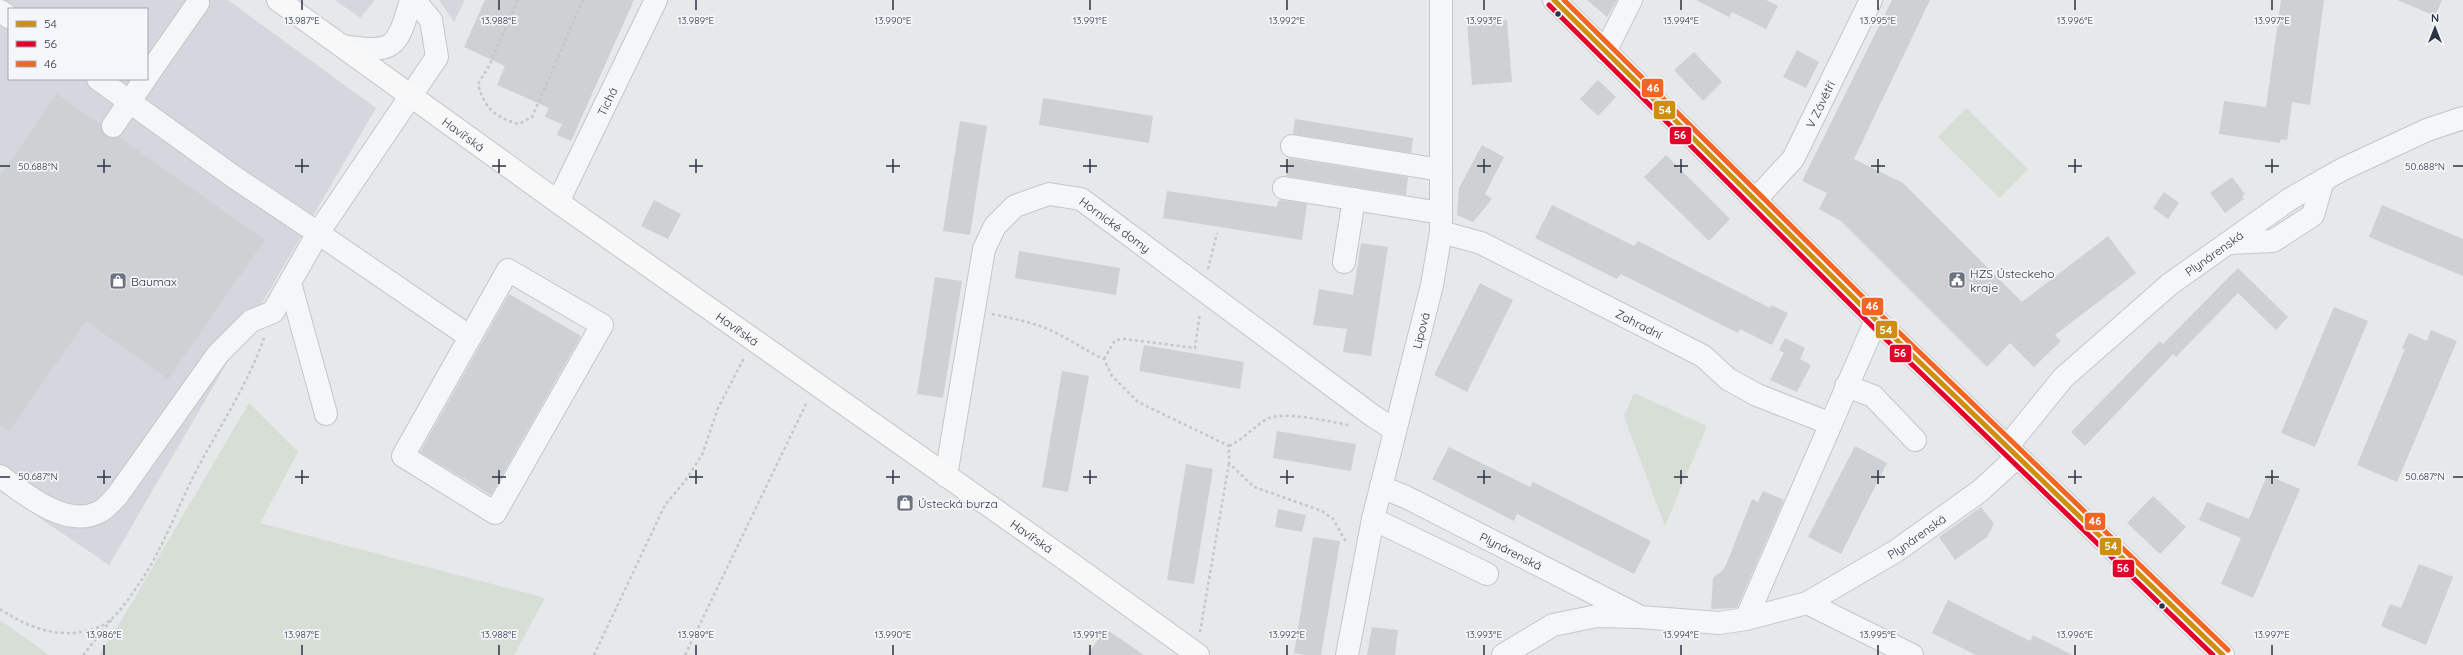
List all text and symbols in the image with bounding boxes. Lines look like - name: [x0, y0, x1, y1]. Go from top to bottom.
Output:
- legend: [8, 8, 148, 80]
- north arrow: [2415, 8, 2455, 48]
- unlabelled marker: [1553, 9, 1563, 19]
- text: N: [2431, 11, 2439, 25]
- text: 13.987°E: [284, 14, 320, 27]
- text: 13.988°E: [481, 14, 517, 27]
- text: 13.989°E: [678, 14, 714, 27]
- text: 13.990°E: [875, 14, 912, 27]
- text: 13.991°E: [1073, 14, 1108, 27]
- text: 13.992°E: [1269, 14, 1306, 27]
- text: 13.993°E: [1466, 14, 1502, 27]
- text: 13.994°E: [1663, 14, 1699, 27]
- text: 13.995°E: [1860, 14, 1896, 27]
- text: 13.996°E: [2057, 14, 2093, 27]
- text: 13.997°E: [2254, 14, 2290, 27]
- text: 54: [44, 16, 57, 31]
- text: 56: [44, 36, 58, 51]
- text: 46: [44, 56, 57, 71]
- line badge: 46: [1641, 78, 1664, 98]
- street label: V Závětří: [1802, 78, 1838, 130]
- text: 46: [1647, 81, 1659, 95]
- street label: Tichá: [594, 84, 620, 118]
- line badge: 54: [1653, 100, 1676, 120]
- text: 54: [1659, 103, 1672, 117]
- street label: Havířská: [440, 114, 488, 154]
- line badge: 56: [1669, 126, 1692, 145]
- text: 56: [1674, 128, 1686, 142]
- text: 50.688°N: [18, 160, 58, 173]
- text: 50.688°N: [2405, 160, 2445, 173]
- street label: Hornické domy: [1077, 193, 1154, 256]
- street label: Plynárenská: [2182, 227, 2246, 279]
- place label: HZS Ústeckeho kraje: [1970, 266, 2055, 295]
- public building icon: HZS Ústeckeho kraje: [1947, 270, 1967, 290]
- shop icon: Baumax: [108, 271, 128, 291]
- place label: Baumax: [131, 274, 177, 289]
- line badge: 46: [1861, 297, 1884, 316]
- text: 46: [1866, 299, 1878, 313]
- street label: Zahradní: [1613, 305, 1665, 342]
- street label: Havířská: [713, 308, 762, 349]
- street label: Lipová: [1409, 311, 1432, 350]
- line badge: 54: [1875, 320, 1898, 339]
- text: 54: [1880, 323, 1893, 337]
- line badge: 56: [1889, 344, 1912, 363]
- text: 56: [1894, 346, 1906, 360]
- text: 50.687°N: [18, 470, 58, 483]
- text: 50.687°N: [2405, 470, 2445, 483]
- shop icon: Ústecká burza: [895, 493, 915, 513]
- place label: Ústecká burza: [918, 496, 998, 511]
- street label: Plynárenská: [1884, 510, 1949, 562]
- line badge: 46: [2084, 512, 2106, 531]
- text: 46: [2089, 514, 2101, 528]
- street label: Havířská: [1008, 516, 1056, 556]
- street label: Plynárenská: [1477, 529, 1545, 573]
- line badge: 54: [2099, 537, 2122, 556]
- text: 54: [2105, 539, 2118, 553]
- line badge: 56: [2112, 559, 2135, 578]
- text: 56: [2117, 561, 2129, 575]
- unlabelled marker: [2157, 601, 2167, 611]
- text: 13.986°E: [86, 628, 122, 641]
- text: 13.987°E: [284, 628, 320, 641]
- text: 13.988°E: [481, 628, 517, 641]
- text: 13.989°E: [678, 628, 714, 641]
- text: 13.990°E: [875, 628, 912, 641]
- text: 13.991°E: [1073, 628, 1108, 641]
- text: 13.992°E: [1269, 628, 1306, 641]
- text: 13.993°E: [1466, 628, 1502, 641]
- text: 13.994°E: [1663, 628, 1699, 641]
- text: 13.995°E: [1860, 628, 1896, 641]
- text: 13.996°E: [2057, 628, 2093, 641]
- text: 13.997°E: [2254, 628, 2290, 641]

